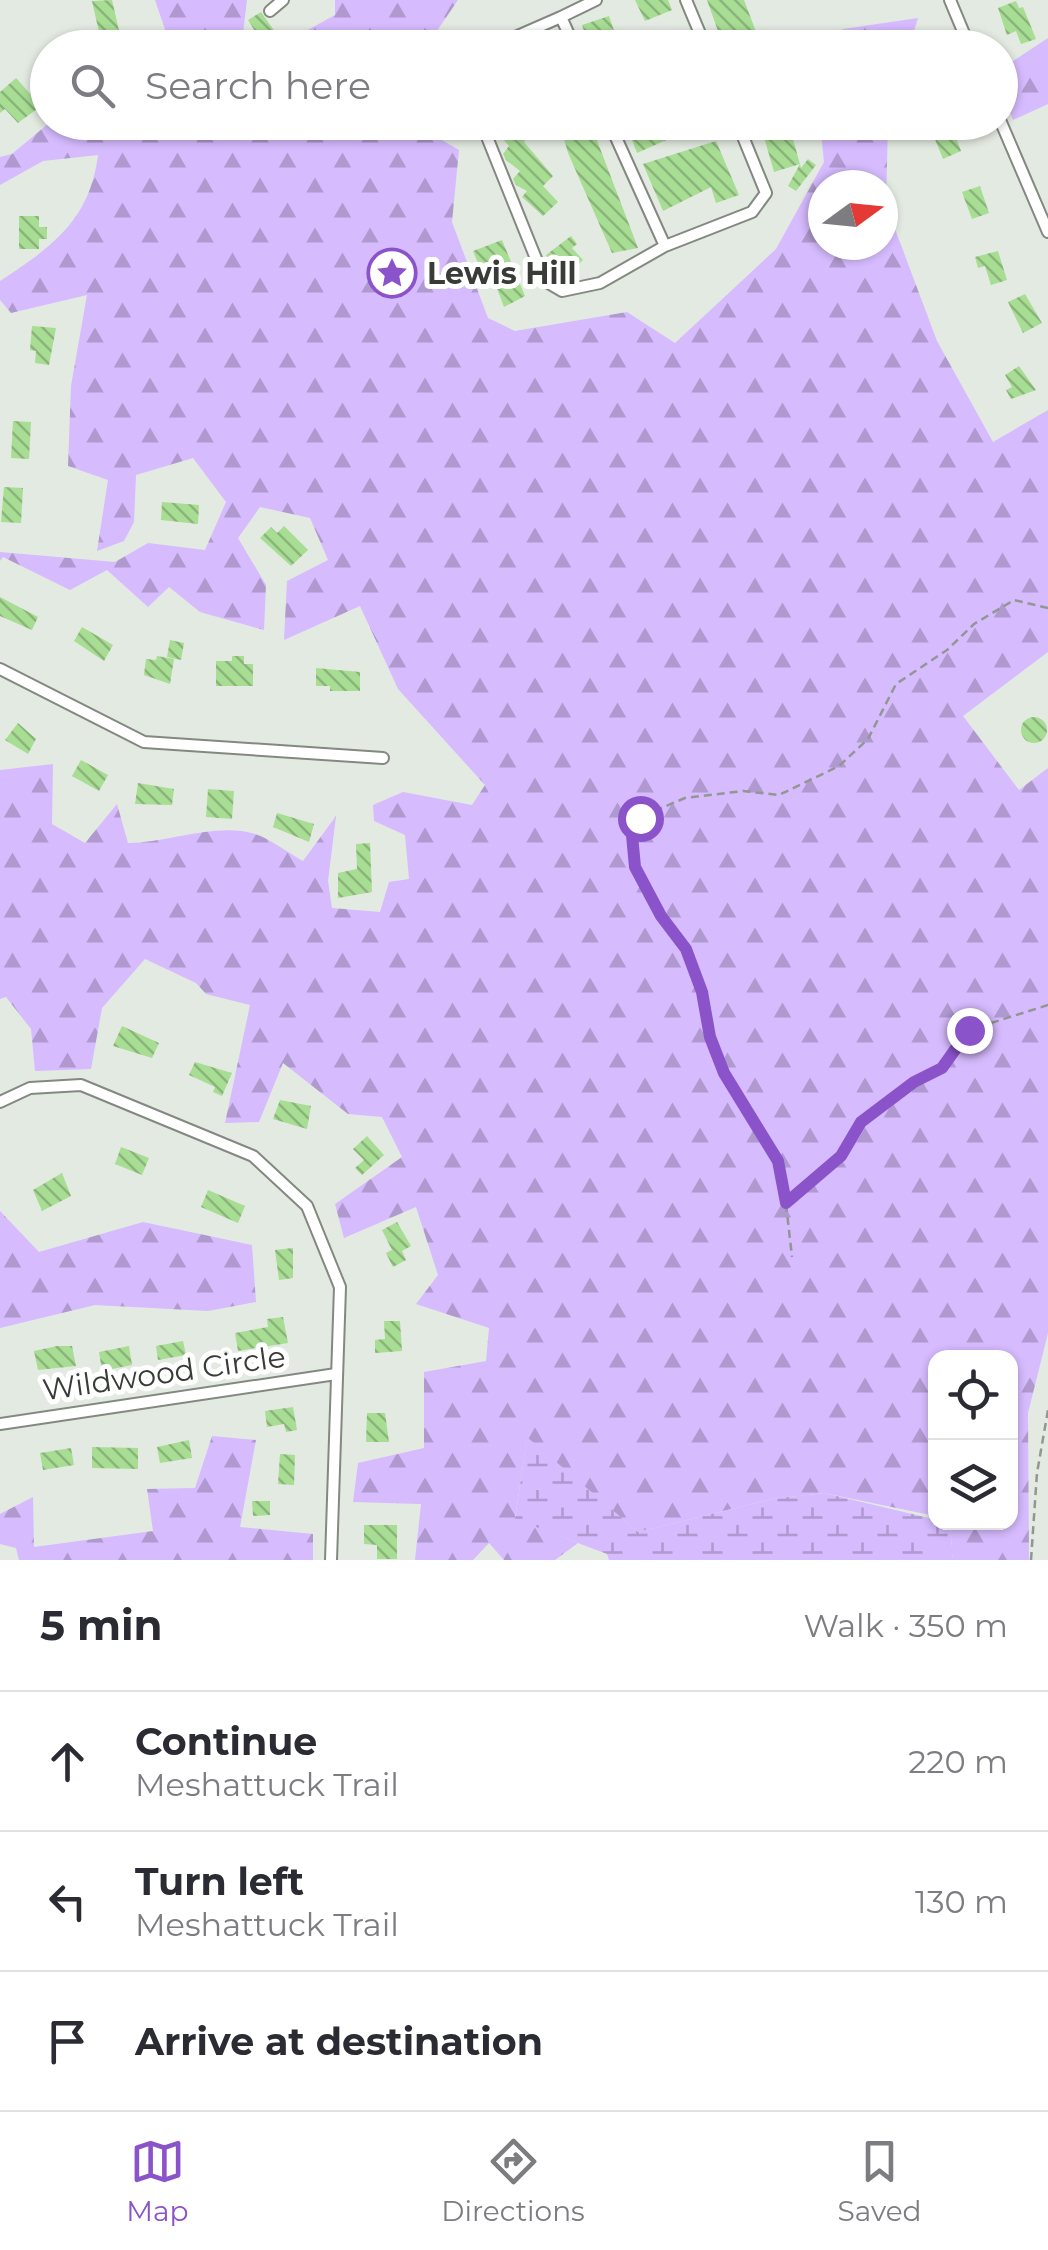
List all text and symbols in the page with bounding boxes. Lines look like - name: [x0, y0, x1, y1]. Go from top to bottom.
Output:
- search box: [30, 30, 1018, 140]
- icon: search: [65, 58, 120, 113]
- text: Search here: [145, 62, 371, 109]
- north arrow: [808, 170, 898, 260]
- place icon: Lewis Hill: [366, 247, 418, 299]
- place label: Lewis Hill: [427, 255, 577, 292]
- route start: [618, 796, 664, 842]
- route end: [947, 1008, 993, 1054]
- street label: Wildwood Circle: [40, 1338, 288, 1408]
- map controls: [928, 1350, 1018, 1530]
- button: locate: [928, 1350, 1018, 1440]
- button: layers: [928, 1440, 1018, 1530]
- text: 5 min: [40, 1599, 163, 1651]
- text: Walk · 350 m: [803, 1606, 1008, 1645]
- text: Continue: [135, 1718, 317, 1765]
- icon: ahead: [40, 1734, 95, 1789]
- text: 220 m: [908, 1742, 1008, 1781]
- text: Meshattuck Trail: [135, 1765, 399, 1804]
- text: Turn left: [135, 1858, 304, 1905]
- icon: left: [40, 1874, 95, 1929]
- text: 130 m: [915, 1882, 1008, 1921]
- text: Meshattuck Trail: [135, 1905, 399, 1944]
- icon: arrive: [40, 2014, 95, 2069]
- text: Arrive at destination: [135, 2018, 543, 2065]
- tab: Map: [126, 2134, 189, 2228]
- tab: Directions: [441, 2134, 585, 2228]
- tab: Saved: [837, 2134, 922, 2228]

